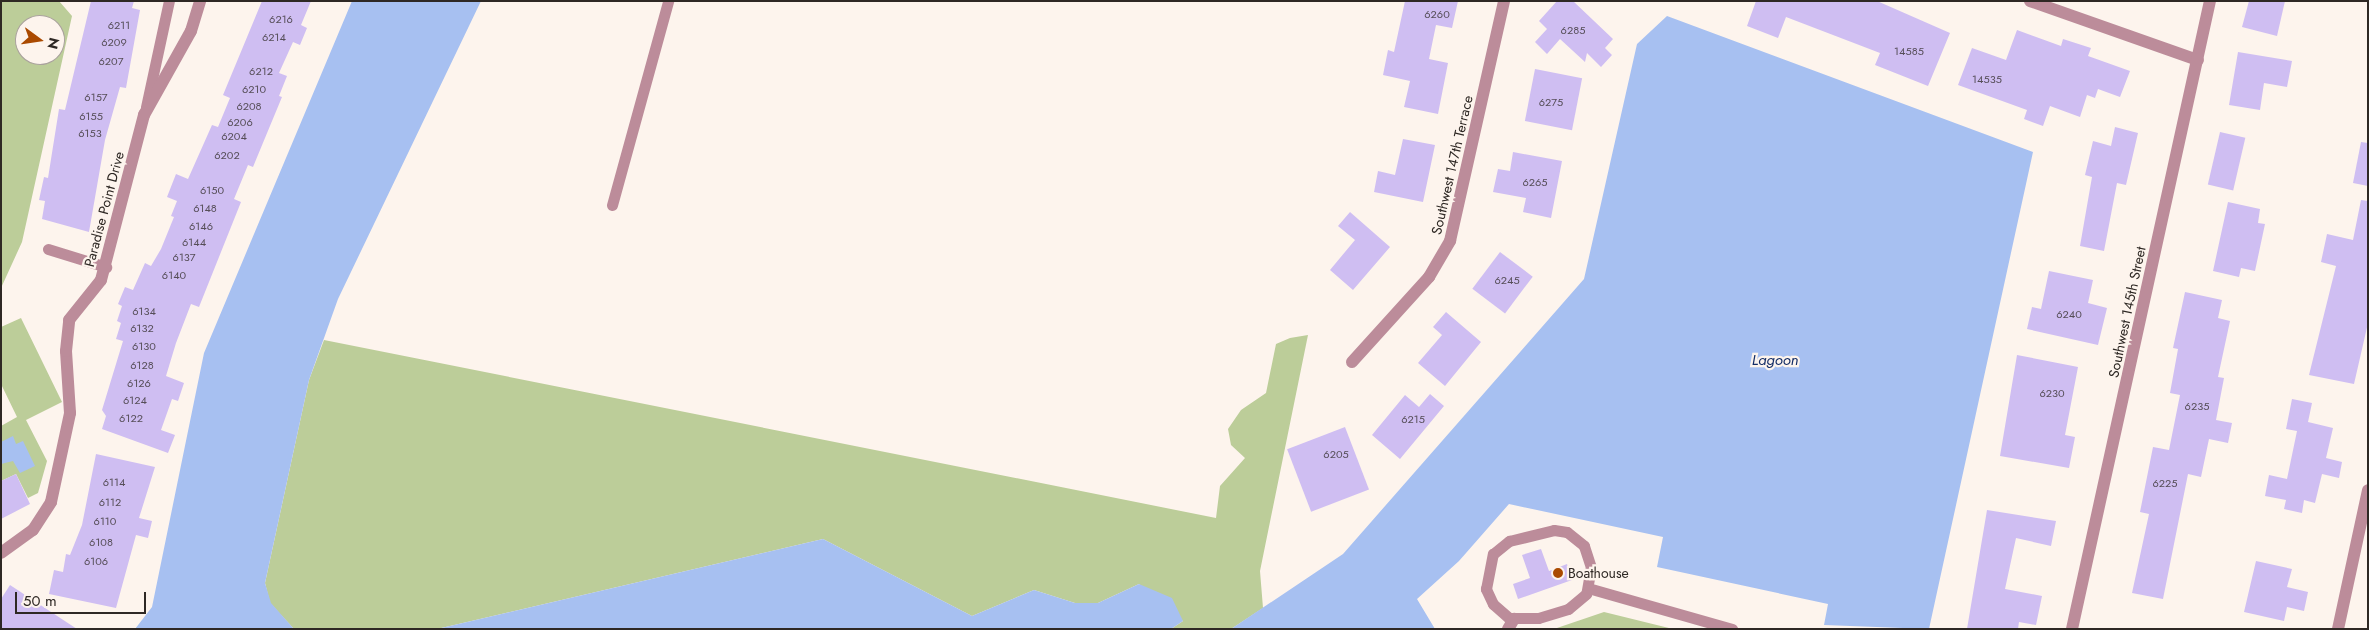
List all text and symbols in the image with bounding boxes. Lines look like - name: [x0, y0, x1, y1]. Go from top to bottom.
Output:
- house number: 6260: [1424, 7, 1450, 21]
- house number: 6216: [269, 12, 293, 26]
- north arrow: [15, 15, 65, 65]
- house number: 6211: [108, 18, 130, 32]
- house number: 6285: [1561, 23, 1585, 37]
- house number: 6214: [262, 30, 286, 44]
- house number: 6209: [101, 35, 127, 49]
- text: N: [43, 36, 65, 51]
- house number: 14585: [1894, 44, 1924, 58]
- house number: 6207: [99, 54, 123, 68]
- house number: 6212: [249, 64, 273, 78]
- house number: 14535: [1972, 72, 2002, 86]
- house number: 6210: [242, 82, 266, 96]
- house number: 6157: [84, 90, 108, 104]
- street label: Southwest 147th Terrace: [1428, 94, 1476, 236]
- house number: 6275: [1539, 95, 1563, 109]
- house number: 6208: [236, 99, 262, 113]
- house number: 6155: [79, 109, 103, 123]
- house number: 6206: [227, 115, 253, 129]
- house number: 6153: [78, 126, 102, 140]
- house number: 6204: [221, 129, 247, 143]
- house number: 6202: [214, 148, 240, 162]
- street label: Paradise Point Drive: [81, 149, 127, 269]
- house number: 6265: [1522, 175, 1548, 189]
- house number: 6150: [200, 183, 224, 197]
- house number: 6148: [193, 201, 217, 215]
- house number: 6146: [189, 219, 213, 233]
- house number: 6144: [182, 235, 206, 249]
- street label: Southwest 145th Street: [2105, 245, 2149, 379]
- house number: 6137: [173, 250, 195, 264]
- house number: 6140: [162, 268, 186, 282]
- house number: 6245: [1494, 273, 1520, 287]
- house number: 6134: [132, 304, 156, 318]
- house number: 6240: [2056, 307, 2082, 321]
- house number: 6132: [130, 321, 154, 335]
- house number: 6130: [132, 339, 156, 353]
- water label: Lagoon: [1752, 352, 1798, 370]
- house number: 6128: [130, 358, 154, 372]
- house number: 6126: [127, 376, 151, 390]
- house number: 6230: [2039, 386, 2065, 400]
- house number: 6124: [123, 393, 147, 407]
- house number: 6235: [2185, 399, 2209, 413]
- house number: 6122: [119, 411, 143, 425]
- house number: 6215: [1401, 412, 1425, 426]
- house number: 6205: [1323, 447, 1349, 461]
- house number: 6114: [103, 475, 125, 489]
- house number: 6225: [2152, 476, 2178, 490]
- house number: 6112: [99, 495, 121, 509]
- house number: 6110: [94, 514, 116, 528]
- house number: 6108: [89, 535, 113, 549]
- house number: 6106: [84, 554, 108, 568]
- place label: Boathouse: [1568, 565, 1629, 581]
- marker: Boathouse: [1552, 567, 1564, 579]
- scale bar: [18, 582, 149, 614]
- text: 50 m: [23, 590, 57, 612]

